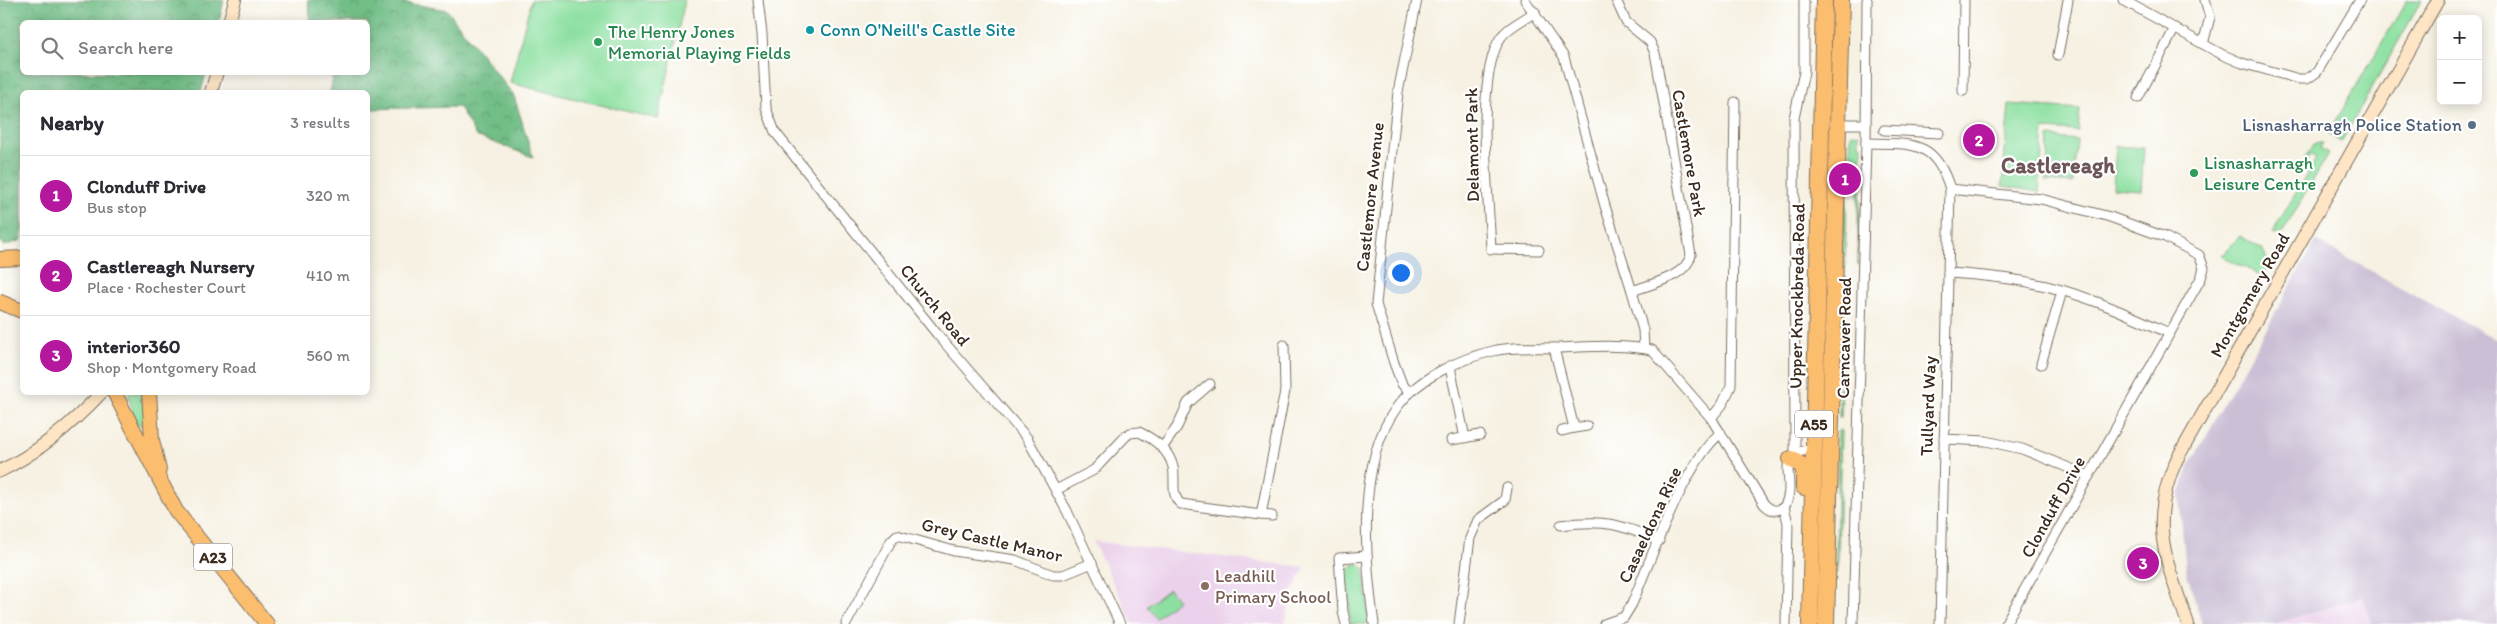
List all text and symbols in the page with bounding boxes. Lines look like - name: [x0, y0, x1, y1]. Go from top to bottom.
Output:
- map controls: [2437, 15, 2482, 105]
- button: +: [2437, 15, 2482, 60]
- place label: Conn O'Neill's Castle Site: [820, 19, 1016, 41]
- search box: [20, 20, 370, 75]
- place label: The Henry Jones Memorial Playing Fields: [608, 21, 791, 64]
- marker: Conn O'Neill's Castle Site: [804, 24, 816, 36]
- icon: search: [38, 34, 66, 62]
- text: Search here: [78, 36, 173, 59]
- marker: The Henry Jones Memorial Playing Fields: [592, 36, 604, 48]
- button: −: [2437, 60, 2482, 105]
- street label: Delamont Park: [1460, 87, 1484, 202]
- street label: Castlemore Park: [1667, 88, 1711, 219]
- text: Nearby: [40, 110, 104, 135]
- text: 3 results: [290, 113, 350, 132]
- place label: Lisnasharragh Police Station: [2242, 114, 2462, 136]
- marker: Lisnasharragh Police Station: [2466, 119, 2478, 131]
- street label: Castlemore Avenue: [1351, 121, 1389, 273]
- pin: 2: [1963, 121, 1995, 159]
- district label: Castlereagh: [2001, 152, 2115, 179]
- place label: Lisnasharragh Leisure Centre: [2204, 152, 2316, 195]
- pin: 1: [1829, 160, 1861, 198]
- marker: Lisnasharragh Leisure Centre: [2188, 167, 2200, 179]
- text: Clonduff Drive: [87, 175, 206, 198]
- text: 1: [52, 186, 60, 205]
- text: 320 m: [306, 186, 350, 205]
- text: Bus stop: [87, 198, 147, 217]
- street label: Upper Knockbreda Road: [1784, 203, 1810, 389]
- street label: Montgomery Road: [2205, 229, 2295, 361]
- text: Castlereagh Nursery: [87, 255, 255, 278]
- street label: Church Road: [895, 260, 975, 351]
- your location: [1388, 260, 1414, 286]
- text: 2: [52, 266, 60, 285]
- text: 410 m: [306, 266, 350, 285]
- street label: Carncaver Road: [1832, 277, 1856, 399]
- text: Place · Rochester Court: [87, 278, 246, 297]
- text: interior360: [87, 335, 180, 358]
- text: 3: [52, 346, 60, 365]
- text: 560 m: [306, 346, 350, 365]
- street label: Tullyard Way: [1915, 355, 1941, 457]
- text: Shop · Montgomery Road: [87, 358, 257, 377]
- road number: A55: [1795, 410, 1833, 438]
- street label: Clonduff Drive: [2016, 452, 2090, 562]
- street label: Casaeldona Rise: [1613, 463, 1687, 587]
- street label: Grey Castle Manor: [919, 513, 1065, 567]
- road number: A23: [194, 544, 232, 570]
- pin: 3: [2127, 544, 2159, 582]
- place label: Leadhill Primary School: [1215, 565, 1331, 608]
- marker: Leadhill Primary School: [1199, 580, 1211, 592]

